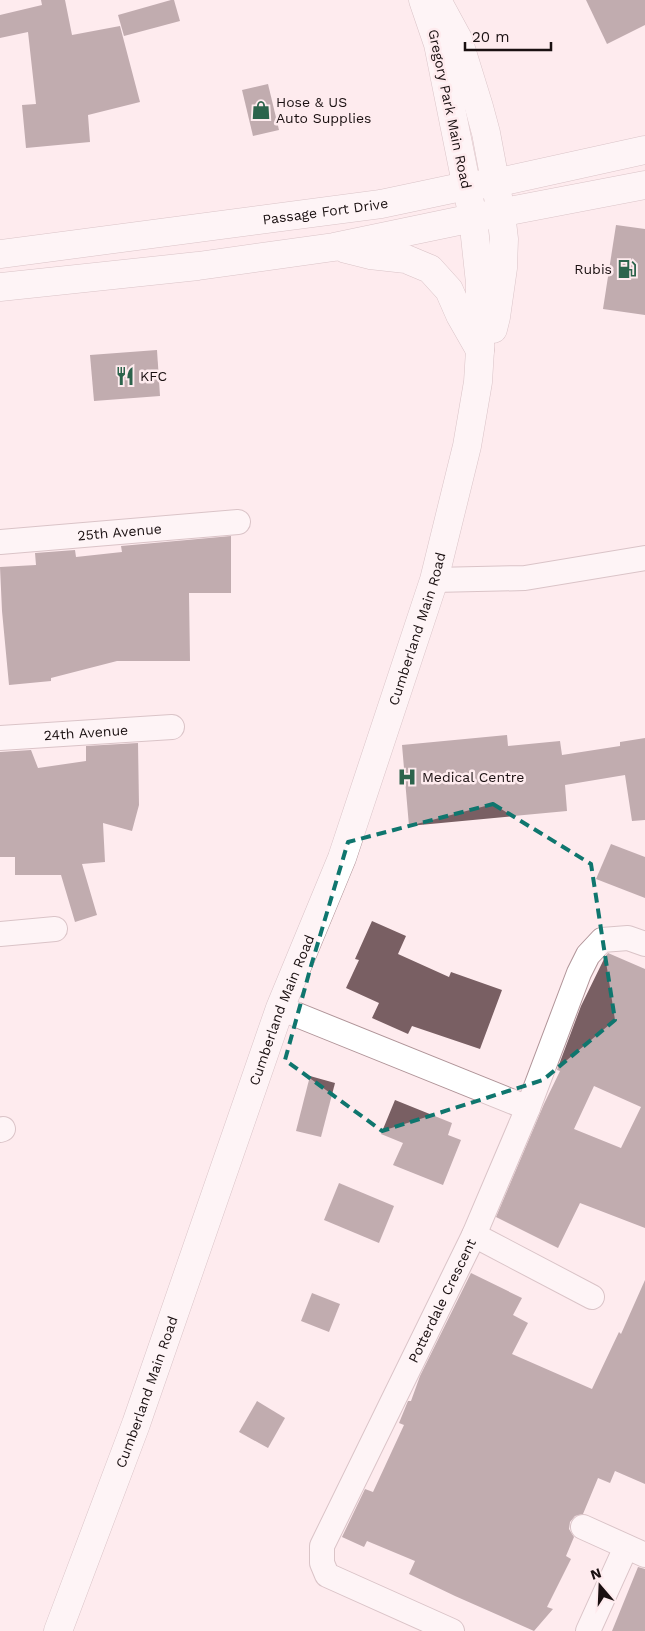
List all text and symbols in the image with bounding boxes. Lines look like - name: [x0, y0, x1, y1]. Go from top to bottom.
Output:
- scale bar: [465, 20, 551, 52]
- street label: Gregory Park Main Road: [425, 28, 475, 190]
- text: 20 m: [472, 28, 510, 46]
- place label: Hose & US Auto Supplies: [276, 94, 371, 126]
- shop icon: Hose & US Auto Supplies: [250, 99, 272, 121]
- street label: Passage Fort Drive: [261, 195, 389, 227]
- fuel station icon: Rubis: [616, 258, 638, 280]
- place label: Rubis: [574, 261, 612, 277]
- restaurant icon: KFC: [114, 365, 136, 387]
- place label: KFC: [140, 368, 167, 384]
- street label: 25th Avenue: [77, 520, 162, 543]
- street label: Cumberland Main Road: [385, 551, 449, 707]
- street label: 24th Avenue: [43, 722, 129, 743]
- hospital icon: Medical Centre: [396, 766, 418, 788]
- place label: Medical Centre: [422, 769, 524, 785]
- street label: Cumberland Main Road: [246, 932, 317, 1087]
- street label: Potterdale Crescent: [405, 1236, 479, 1365]
- street label: Cumberland Main Road: [112, 1314, 181, 1470]
- north arrow: [575, 1561, 625, 1611]
- text: N: [588, 1564, 603, 1583]

